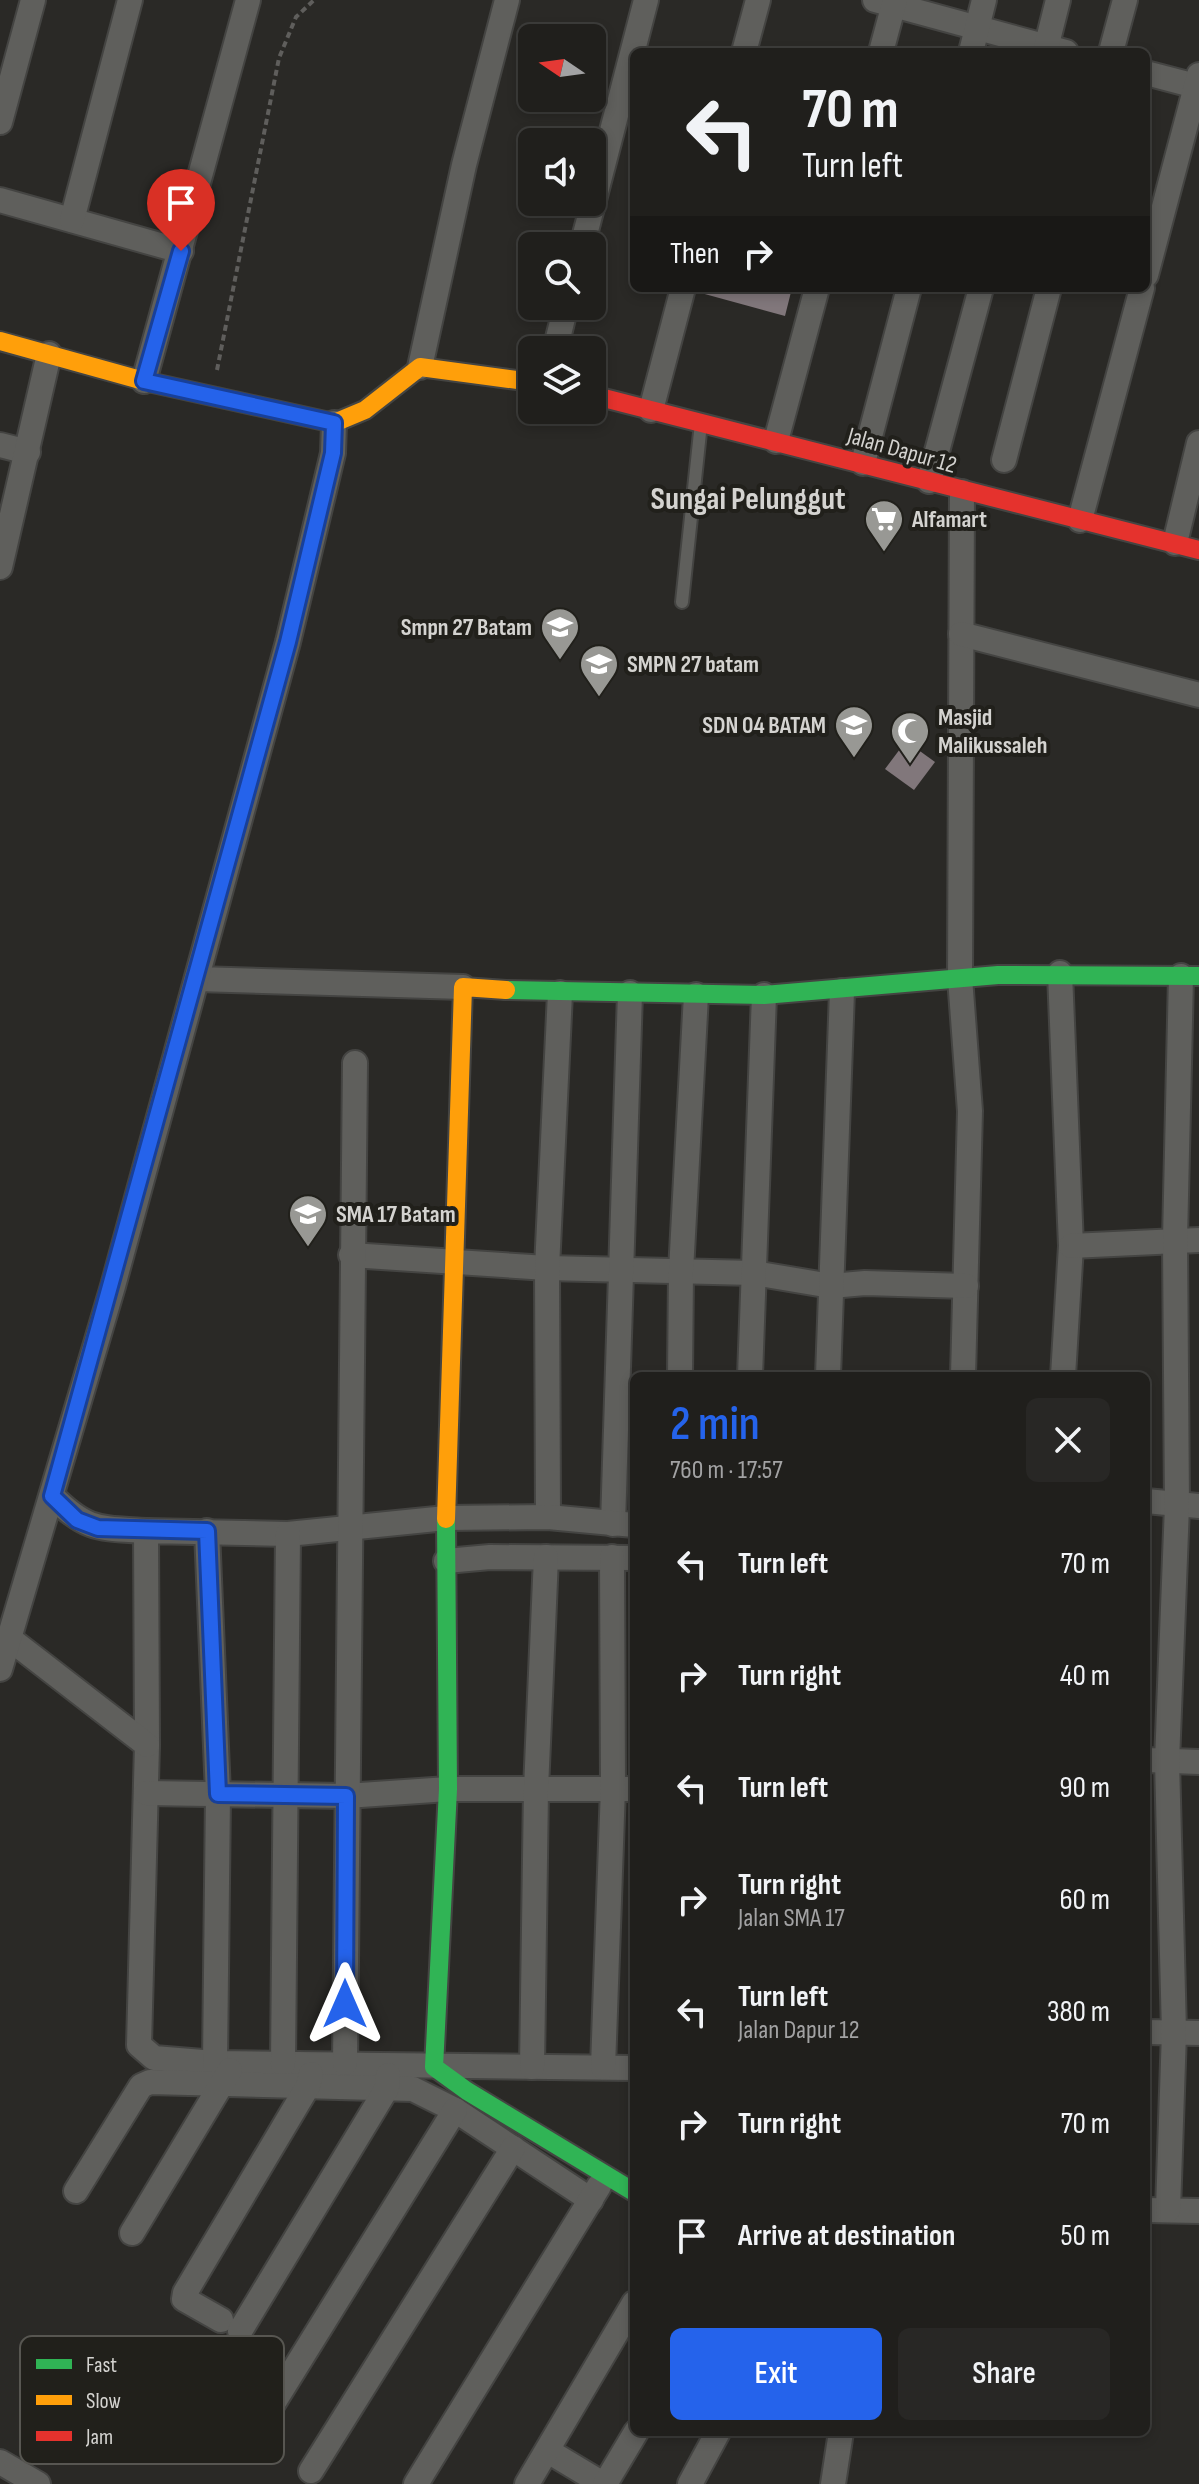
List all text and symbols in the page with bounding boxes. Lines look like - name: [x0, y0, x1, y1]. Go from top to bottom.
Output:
- north arrow: [518, 24, 606, 112]
- map controls: [518, 24, 606, 424]
- text: 70 m: [802, 77, 899, 144]
- icon: left: [670, 80, 774, 184]
- button: sound: [518, 128, 606, 216]
- text: Turn left: [802, 145, 903, 188]
- pin: [147, 169, 215, 251]
- icon: arrive: [159, 181, 203, 225]
- button: search: [518, 232, 606, 320]
- icon: right: [736, 232, 780, 276]
- text: Then: [670, 236, 720, 272]
- button: layers: [518, 336, 606, 424]
- street label: Jalan Dapur 12: [843, 421, 960, 480]
- district label: Sungai Pelunggut: [651, 480, 845, 519]
- supermarket icon: Alfamart: [863, 498, 905, 553]
- place label: Alfamart: [911, 505, 987, 534]
- school or university icon: Smpn 27 Batam: [539, 606, 581, 661]
- place label: Smpn 27 Batam: [401, 613, 532, 642]
- school or university icon: SMPN 27 batam: [578, 643, 620, 698]
- place label: SMPN 27 batam: [627, 650, 759, 679]
- place label: Masjid Malikussaleh: [938, 703, 1047, 760]
- school or university icon: SDN 04 BATAM: [833, 704, 875, 759]
- mosque icon: Masjid Malikussaleh: [889, 710, 931, 765]
- place label: SDN 04 BATAM: [702, 711, 826, 740]
- school or university icon: SMA 17 Batam: [287, 1193, 329, 1248]
- place label: SMA 17 Batam: [336, 1200, 456, 1229]
- text: 2 min: [670, 1396, 760, 1453]
- button: close: [1026, 1398, 1110, 1482]
- text: 760 m · 17:57: [670, 1455, 783, 1486]
- icon: left: [670, 1542, 714, 1586]
- text: Turn left: [738, 1546, 828, 1582]
- text: 70 m: [1061, 1546, 1110, 1582]
- icon: right: [670, 1654, 714, 1698]
- text: Turn right: [738, 1658, 841, 1694]
- text: 40 m: [1060, 1658, 1110, 1694]
- icon: left: [670, 1766, 714, 1810]
- text: Turn left: [738, 1770, 828, 1806]
- text: 90 m: [1059, 1770, 1110, 1806]
- text: Turn right: [738, 1867, 841, 1903]
- icon: right: [670, 1878, 714, 1922]
- text: 60 m: [1059, 1882, 1110, 1918]
- text: Jalan SMA 17: [738, 1903, 845, 1934]
- position arrow: [303, 1962, 387, 2046]
- text: Turn left: [738, 1979, 828, 2015]
- icon: left: [670, 1990, 714, 2034]
- text: 380 m: [1047, 1994, 1110, 2030]
- text: Jalan Dapur 12: [738, 2015, 859, 2046]
- icon: right: [670, 2102, 714, 2146]
- text: Turn right: [738, 2106, 841, 2142]
- text: 70 m: [1061, 2106, 1110, 2142]
- icon: arrive: [670, 2214, 714, 2258]
- text: Arrive at destination: [738, 2218, 955, 2254]
- text: 50 m: [1061, 2218, 1110, 2254]
- button: Exit: [670, 2328, 882, 2420]
- button: Share: [898, 2328, 1110, 2420]
- legend: [20, 2336, 284, 2464]
- text: Fast: [86, 2352, 117, 2379]
- text: Slow: [86, 2388, 121, 2415]
- text: Jam: [85, 2424, 113, 2451]

